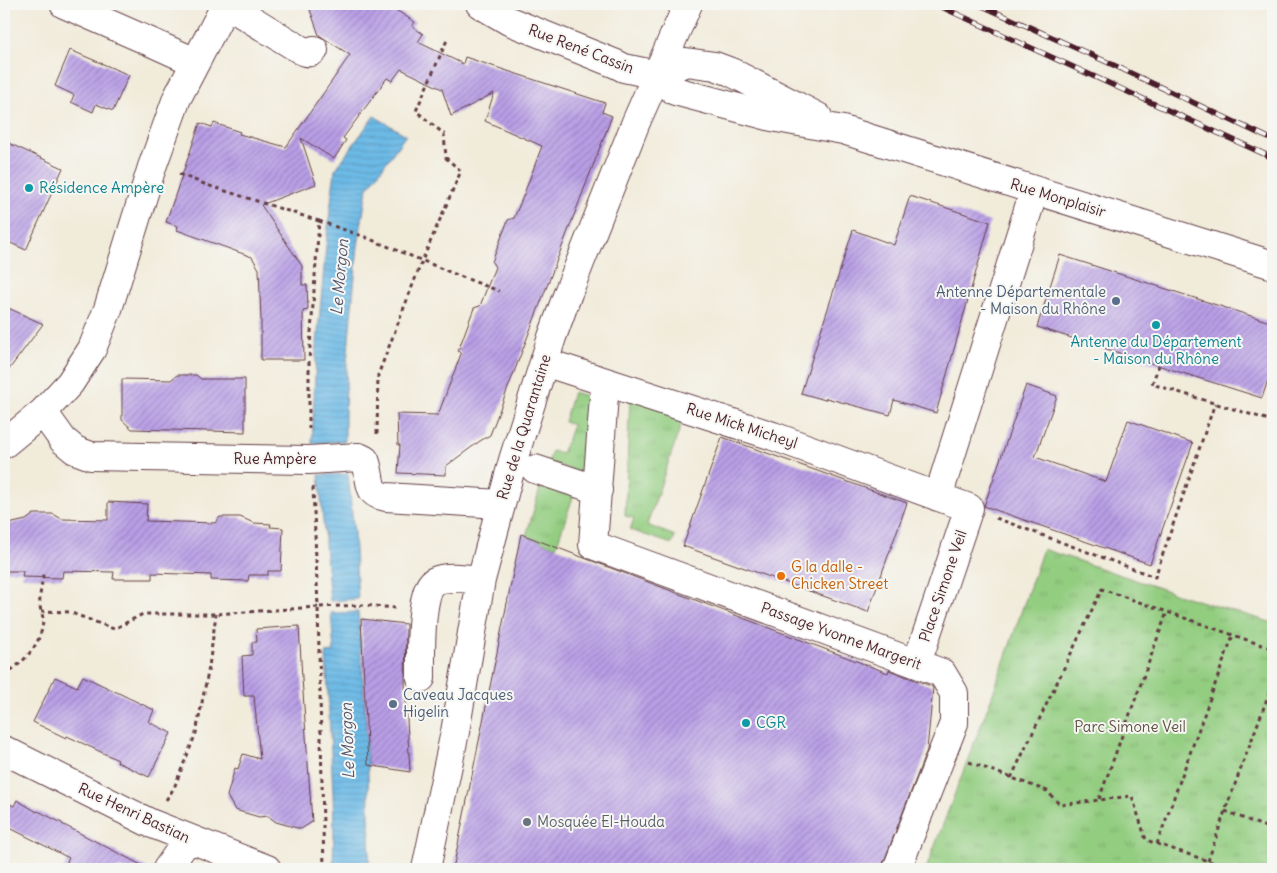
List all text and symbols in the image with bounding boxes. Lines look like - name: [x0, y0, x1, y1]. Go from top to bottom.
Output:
- street label: Rue René Cassin: [526, 20, 637, 77]
- street label: Rue Monplaisir: [1008, 174, 1108, 221]
- place label: Résidence Ampère: [39, 178, 164, 197]
- marker: Résidence Ampère: [23, 182, 35, 194]
- water label: Le Morgon: [326, 238, 352, 316]
- place label: Antenne Départementale - Maison du Rhône: [936, 282, 1106, 318]
- marker: Antenne Départementale - Maison du Rhône: [1110, 295, 1122, 307]
- marker: Antenne du Département - Maison du Rhône: [1150, 319, 1162, 331]
- place label: Antenne du Département - Maison du Rhône: [1070, 332, 1242, 368]
- street label: Rue de la Quarantaine: [492, 352, 555, 502]
- street label: Rue Mick Micheyl: [684, 399, 800, 452]
- street label: Rue Ampère: [234, 449, 316, 468]
- street label: Place Simone Veil: [914, 527, 971, 644]
- place label: G la dalle - Chicken Street: [791, 557, 888, 593]
- marker: G la dalle - Chicken Street: [775, 570, 787, 582]
- street label: Passage Yvonne Margerit: [758, 598, 924, 673]
- place label: Caveau Jacques Higelin: [403, 685, 513, 721]
- marker: Caveau Jacques Higelin: [387, 698, 399, 710]
- water label: Le Morgon: [336, 702, 358, 779]
- place label: CGR: [756, 713, 786, 732]
- marker: CGR: [740, 717, 752, 729]
- park label: Parc Simone Veil: [1074, 717, 1186, 736]
- street label: Rue Henri Bastian: [75, 778, 193, 847]
- place label: Mosquée El-Houda: [537, 812, 665, 831]
- marker: Mosquée El-Houda: [521, 816, 533, 828]

